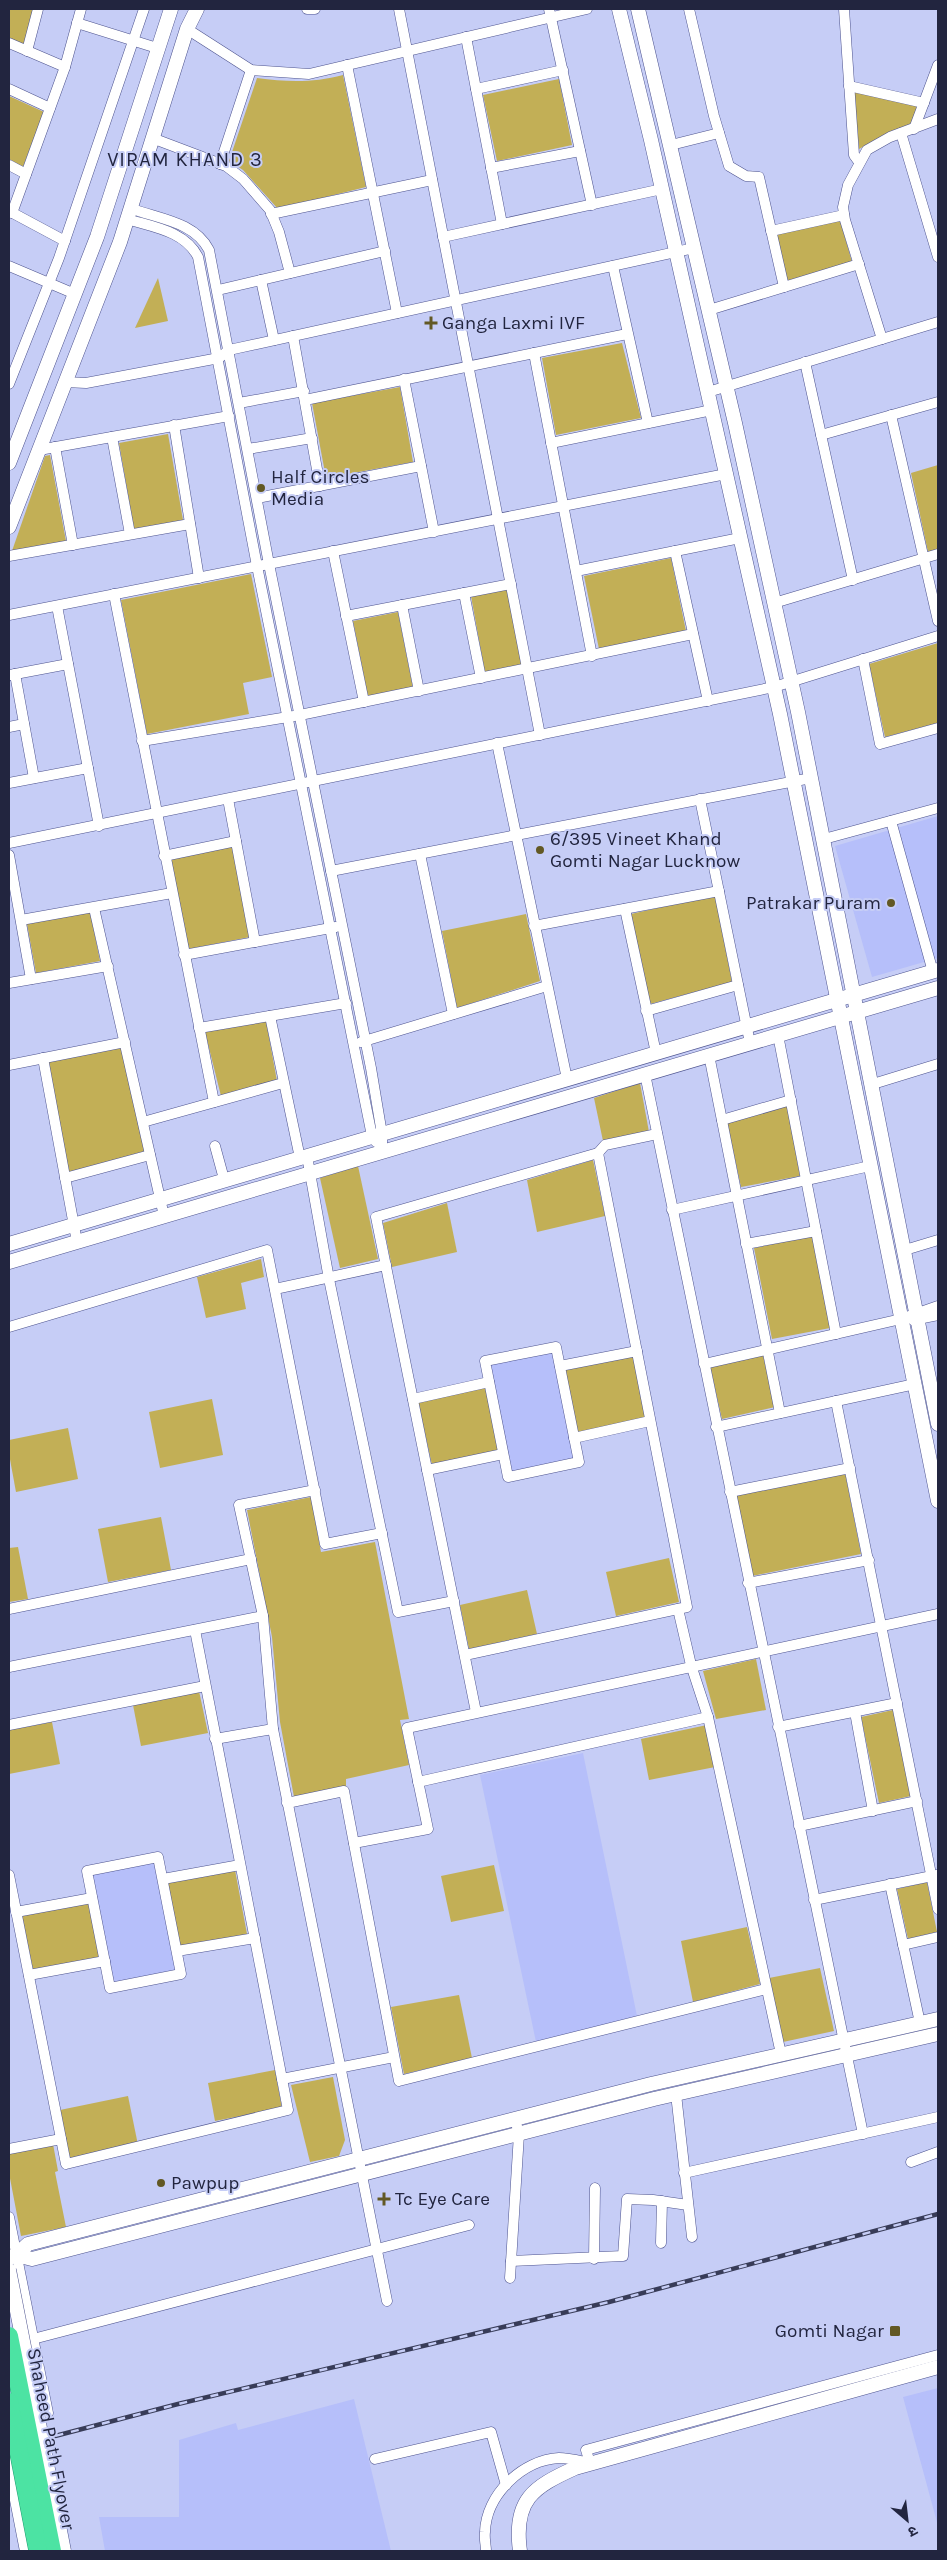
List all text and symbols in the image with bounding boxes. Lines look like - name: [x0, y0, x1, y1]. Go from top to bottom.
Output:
- district label: VIRAM KHAND 3: [107, 148, 263, 171]
- place label: Ganga Laxmi IVF: [442, 312, 585, 334]
- marker: Ganga Laxmi IVF: [424, 316, 438, 330]
- place label: Half Circles Media: [271, 466, 370, 510]
- marker: Half Circles Media: [255, 482, 267, 494]
- place label: 6/395 Vineet Khand Gomti Nagar Lucknow: [550, 828, 740, 872]
- marker: 6/395 Vineet Khand Gomti Nagar Lucknow: [534, 844, 546, 856]
- place label: Patrakar Puram: [746, 892, 881, 914]
- marker: Patrakar Puram: [885, 897, 897, 909]
- place label: Pawpup: [171, 2172, 239, 2194]
- marker: Pawpup: [155, 2177, 167, 2189]
- place label: Tc Eye Care: [395, 2188, 490, 2210]
- marker: Tc Eye Care: [377, 2192, 391, 2206]
- place label: Gomti Nagar: [775, 2320, 884, 2342]
- marker: Gomti Nagar: [888, 2324, 902, 2338]
- street label: Shaheed Path Flyover: [23, 2346, 79, 2532]
- north arrow: [882, 2495, 932, 2545]
- text: उ: [905, 2522, 920, 2541]

